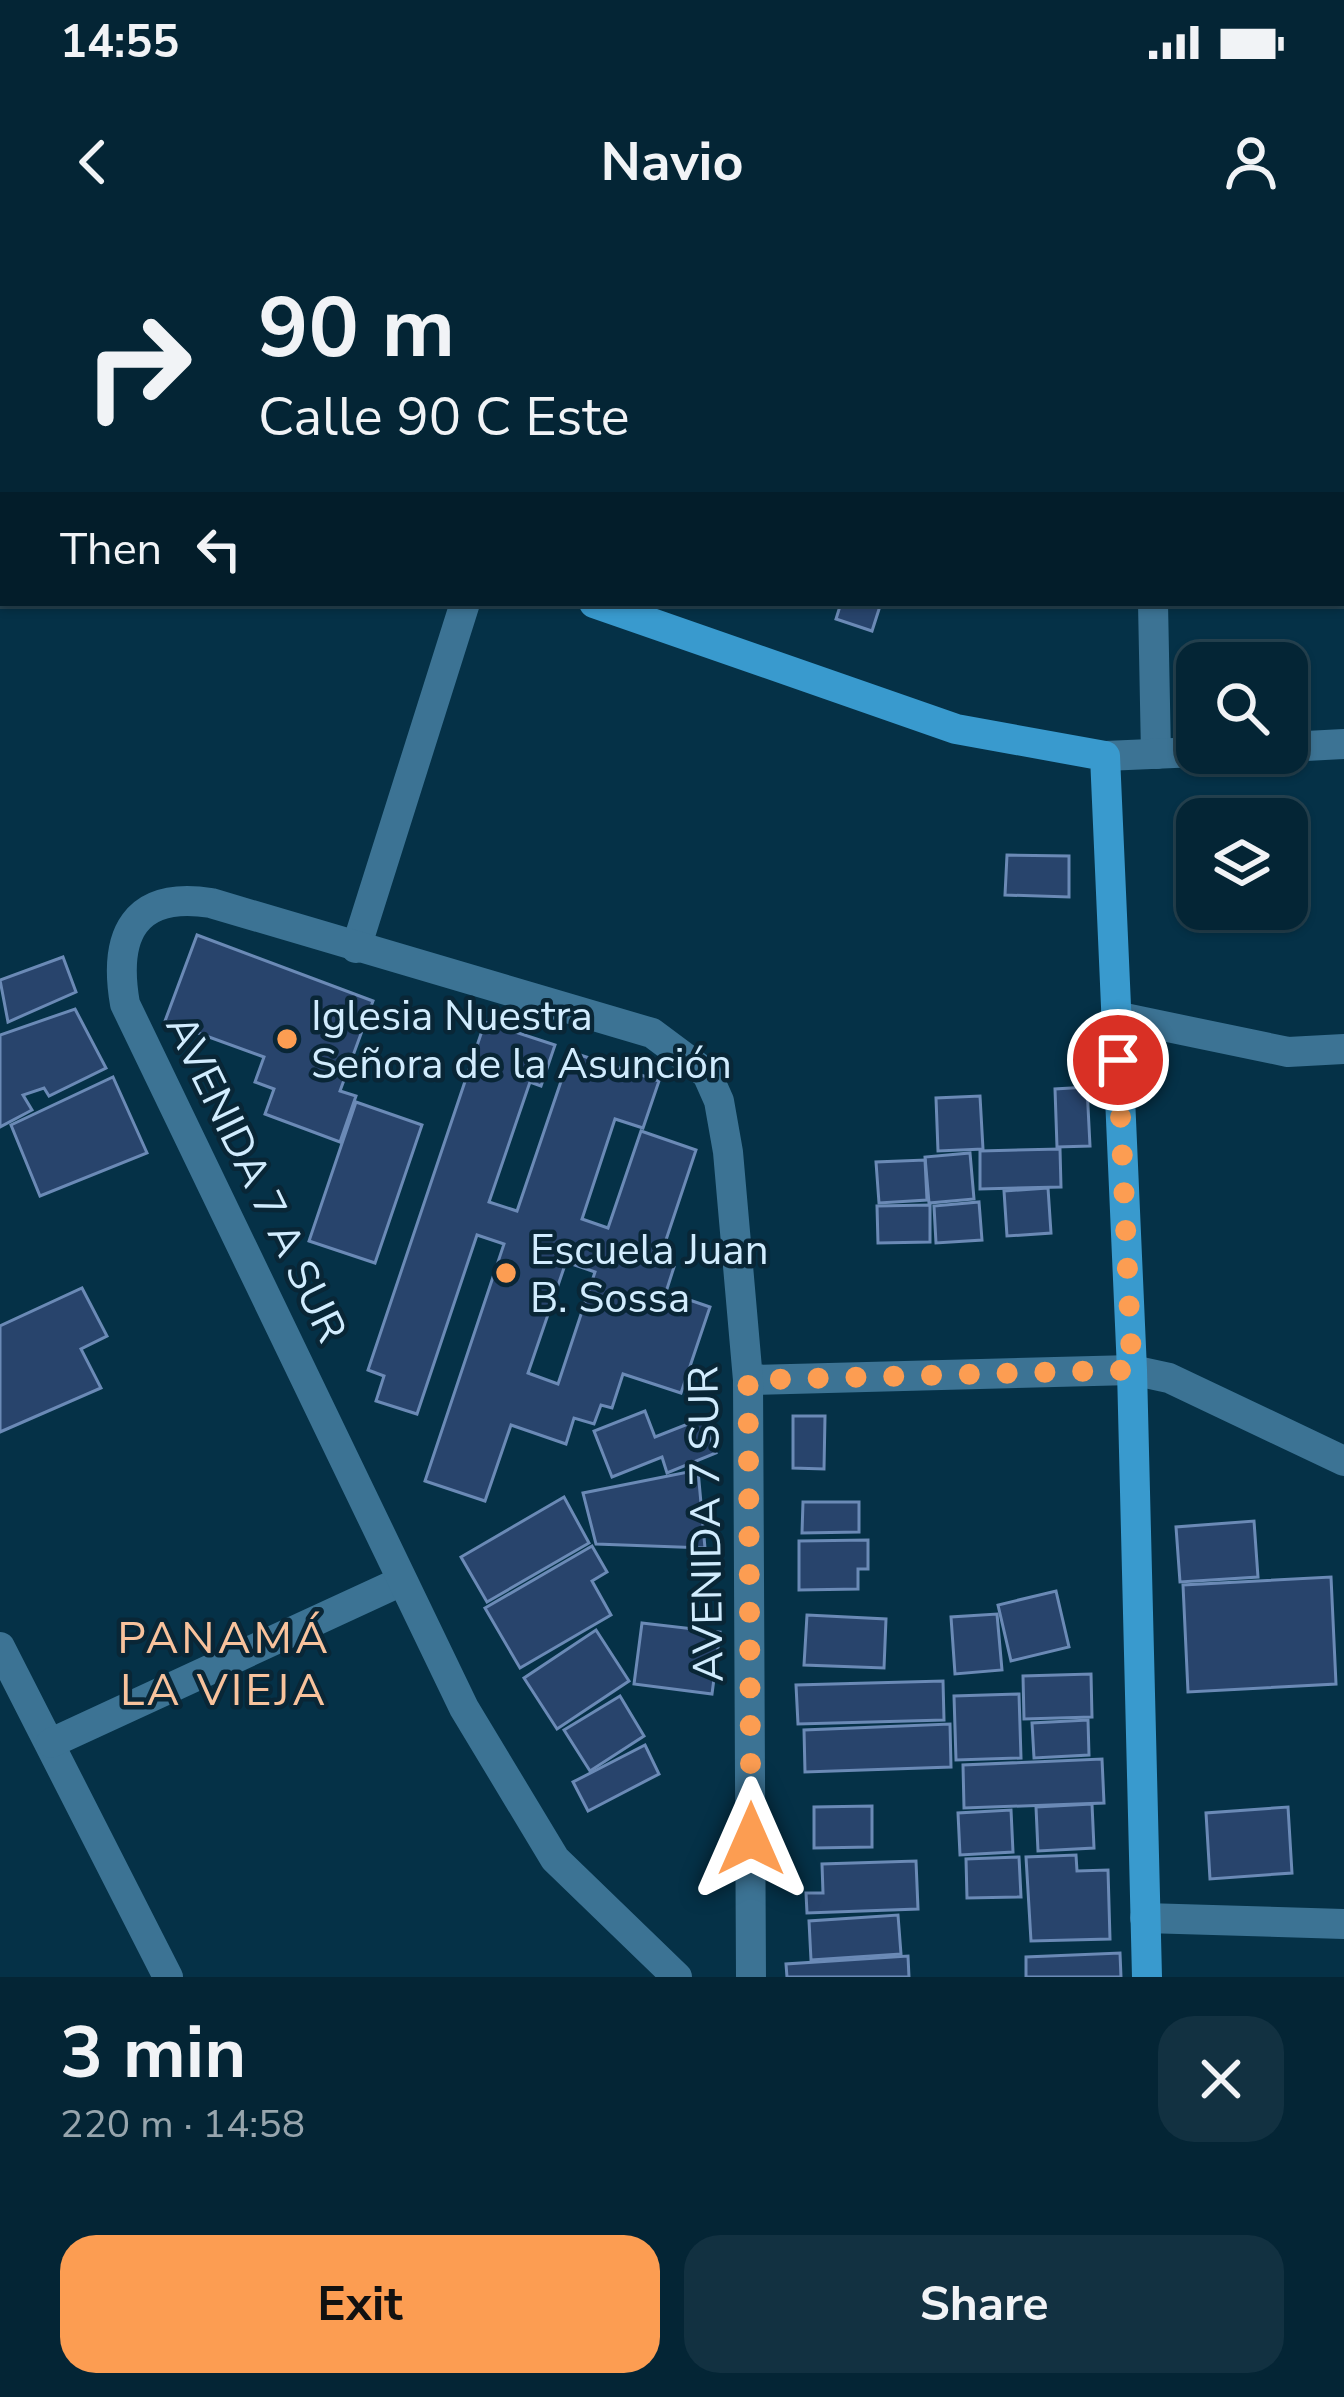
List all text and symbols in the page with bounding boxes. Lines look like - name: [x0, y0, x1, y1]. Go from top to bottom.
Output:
- text: 14:55: [60, 12, 179, 73]
- text: Navio: [601, 125, 744, 199]
- icon: back: [60, 129, 126, 195]
- icon: person: [1218, 129, 1284, 195]
- text: 90 m: [258, 271, 455, 386]
- icon: right: [60, 288, 216, 444]
- text: Calle 90 C Este: [258, 380, 629, 454]
- icon: left: [186, 516, 252, 582]
- text: Then: [60, 519, 162, 580]
- map controls: [1176, 642, 1308, 930]
- button: search: [1176, 642, 1308, 774]
- button: layers: [1176, 798, 1308, 930]
- place label: Iglesia Nuestra Señora de la Asunción: [311, 988, 732, 1093]
- street label: AVENIDA 7 A SUR: [152, 1005, 360, 1352]
- pin: [1067, 1009, 1169, 1111]
- marker: Iglesia Nuestra Señora de la Asunción: [274, 1026, 300, 1052]
- icon: arrive: [1085, 1027, 1151, 1093]
- place label: Escuela Juan B. Sossa: [530, 1222, 769, 1327]
- marker: Escuela Juan B. Sossa: [493, 1260, 519, 1286]
- street label: AVENIDA 7 SUR: [675, 1365, 738, 1683]
- district label: PANAMÁ LA VIEJA: [117, 1608, 331, 1721]
- position arrow: [688, 1776, 814, 1902]
- text: 3 min: [60, 2004, 246, 2102]
- button: close: [1158, 2016, 1284, 2142]
- text: 220 m · 14:58: [60, 2098, 305, 2151]
- button: Exit: [60, 2235, 660, 2373]
- button: Share: [684, 2235, 1284, 2373]

